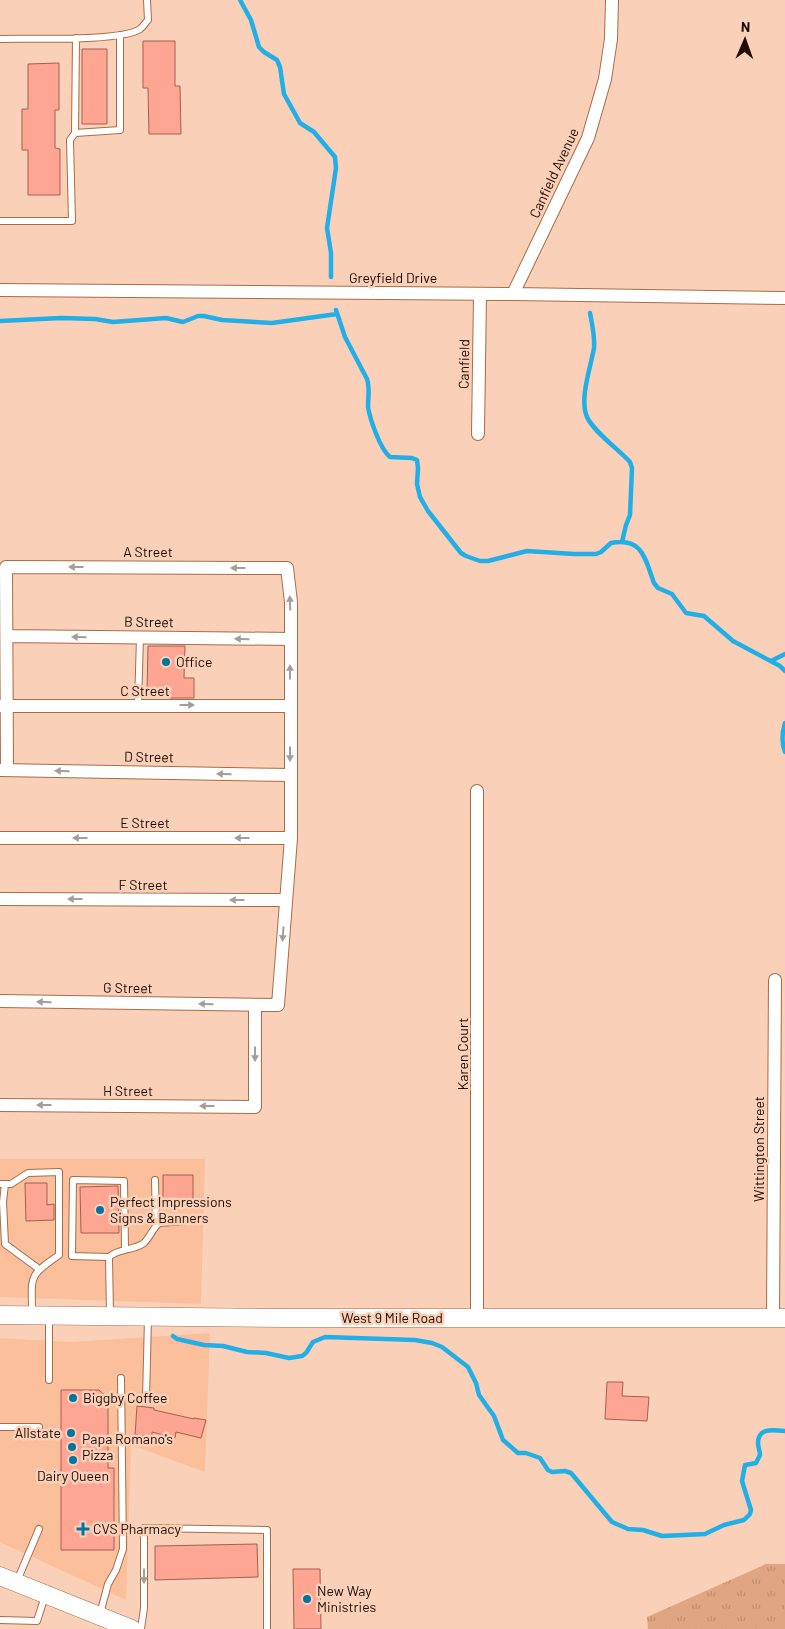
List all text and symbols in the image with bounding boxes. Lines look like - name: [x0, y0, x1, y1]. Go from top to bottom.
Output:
- north arrow: [720, 15, 770, 65]
- text: N: [741, 18, 750, 35]
- street label: Canfield Avenue: [525, 125, 582, 220]
- street label: Greyfield Drive: [349, 269, 437, 286]
- street label: Canfield: [455, 339, 472, 389]
- street label: A Street: [123, 543, 173, 560]
- one-way arrow: [67, 563, 83, 571]
- one-way arrow: [230, 564, 246, 572]
- one-way arrow: [286, 595, 294, 611]
- street label: B Street: [124, 613, 174, 630]
- one-way arrow: [71, 632, 87, 640]
- one-way arrow: [233, 634, 249, 642]
- place label: Office: [176, 653, 213, 670]
- marker: Office: [160, 656, 172, 668]
- one-way arrow: [286, 664, 294, 680]
- street label: C Street: [120, 682, 170, 699]
- one-way arrow: [179, 701, 195, 709]
- one-way arrow: [286, 747, 294, 763]
- street label: D Street: [124, 748, 174, 765]
- one-way arrow: [53, 767, 69, 775]
- one-way arrow: [216, 769, 232, 777]
- street label: E Street: [120, 814, 170, 831]
- one-way arrow: [71, 834, 87, 842]
- one-way arrow: [234, 834, 250, 842]
- street label: F Street: [119, 876, 167, 893]
- one-way arrow: [66, 895, 82, 903]
- one-way arrow: [229, 896, 245, 904]
- one-way arrow: [279, 926, 287, 942]
- street label: G Street: [103, 979, 153, 996]
- one-way arrow: [35, 998, 51, 1006]
- one-way arrow: [198, 1000, 214, 1008]
- street label: Karen Court: [454, 1018, 471, 1090]
- one-way arrow: [251, 1046, 259, 1062]
- street label: H Street: [103, 1082, 153, 1099]
- street label: Wittington Street: [750, 1096, 767, 1202]
- one-way arrow: [36, 1101, 52, 1109]
- one-way arrow: [198, 1102, 214, 1110]
- place label: Perfect Impressions Signs & Banners: [110, 1193, 232, 1226]
- marker: Perfect Impressions Signs & Banners: [94, 1204, 106, 1216]
- street label: West 9 Mile Road: [341, 1309, 443, 1326]
- place label: Biggby Coffee: [83, 1389, 167, 1406]
- marker: Biggby Coffee: [67, 1392, 79, 1404]
- place label: Allstate: [15, 1424, 61, 1441]
- marker: Allstate: [65, 1427, 77, 1439]
- place label: Papa Romano's Pizza: [82, 1430, 173, 1463]
- marker: Papa Romano's Pizza: [66, 1441, 78, 1453]
- marker: Dairy Queen: [67, 1454, 79, 1466]
- place label: Dairy Queen: [37, 1467, 109, 1484]
- place label: CVS Pharmacy: [93, 1520, 182, 1537]
- marker: CVS Pharmacy: [77, 1523, 89, 1535]
- one-way arrow: [140, 1569, 148, 1585]
- place label: New Way Ministries: [317, 1582, 377, 1615]
- marker: New Way Ministries: [301, 1593, 313, 1605]

